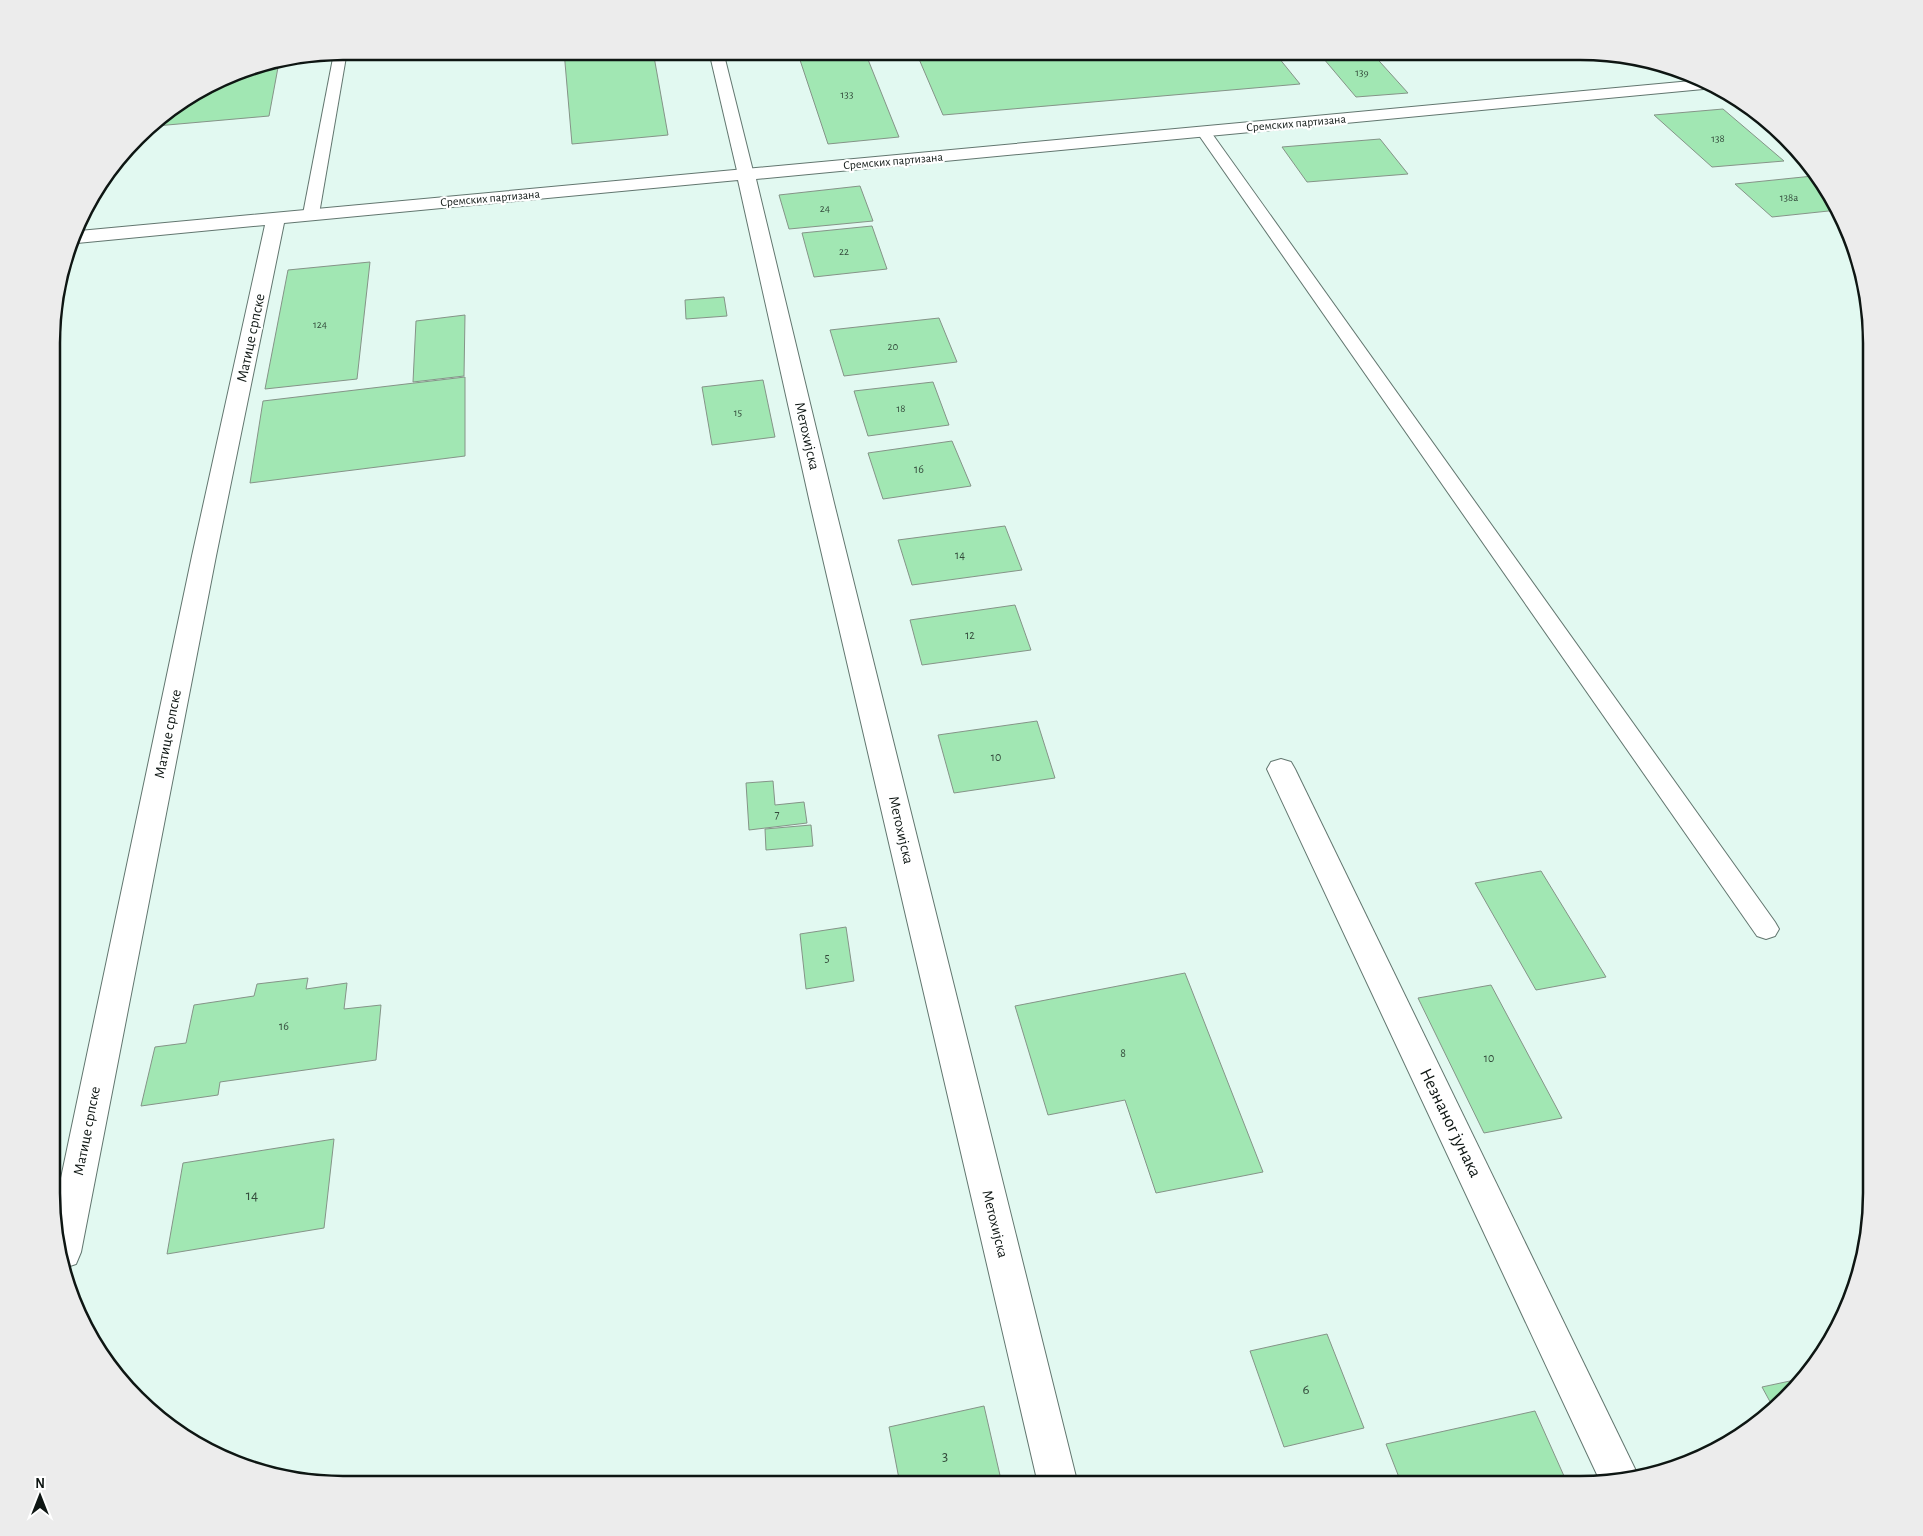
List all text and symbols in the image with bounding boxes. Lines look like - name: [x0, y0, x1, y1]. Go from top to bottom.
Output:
- house number: 139: [1355, 67, 1369, 78]
- house number: 133: [841, 89, 854, 100]
- street label: Сремских партизана: [1246, 113, 1347, 133]
- house number: 138: [1711, 133, 1725, 144]
- street label: Сремских партизана: [843, 151, 944, 171]
- street label: Сремских партизана: [440, 188, 541, 208]
- house number: 138a: [1780, 192, 1798, 203]
- house number: 24: [820, 203, 830, 214]
- house number: 22: [839, 246, 849, 257]
- street label: Матице српске: [234, 292, 268, 384]
- house number: 124: [313, 319, 327, 330]
- house number: 20: [888, 341, 899, 352]
- street label: Метохијска: [792, 401, 822, 472]
- house number: 18: [897, 403, 906, 414]
- house number: 15: [734, 407, 743, 418]
- house number: 16: [914, 463, 924, 475]
- house number: 14: [955, 549, 965, 561]
- house number: 12: [965, 629, 975, 641]
- street label: Матице српске: [152, 688, 184, 780]
- house number: 10: [991, 751, 1001, 763]
- street label: Метохијска: [886, 795, 916, 866]
- house number: 7: [774, 808, 780, 820]
- house number: 5: [824, 952, 830, 964]
- house number: 16: [279, 1020, 289, 1032]
- house number: 8: [1120, 1047, 1126, 1059]
- house number: 10: [1484, 1052, 1494, 1064]
- street label: Незнаног јунака: [1416, 1066, 1484, 1180]
- street label: Матице српске: [71, 1085, 103, 1177]
- house number: 14: [246, 1188, 258, 1203]
- street label: Метохијска: [979, 1189, 1011, 1260]
- house number: 6: [1302, 1382, 1310, 1397]
- house number: 3: [942, 1449, 948, 1464]
- north arrow: [15, 1471, 65, 1521]
- text: N: [35, 1477, 45, 1491]

